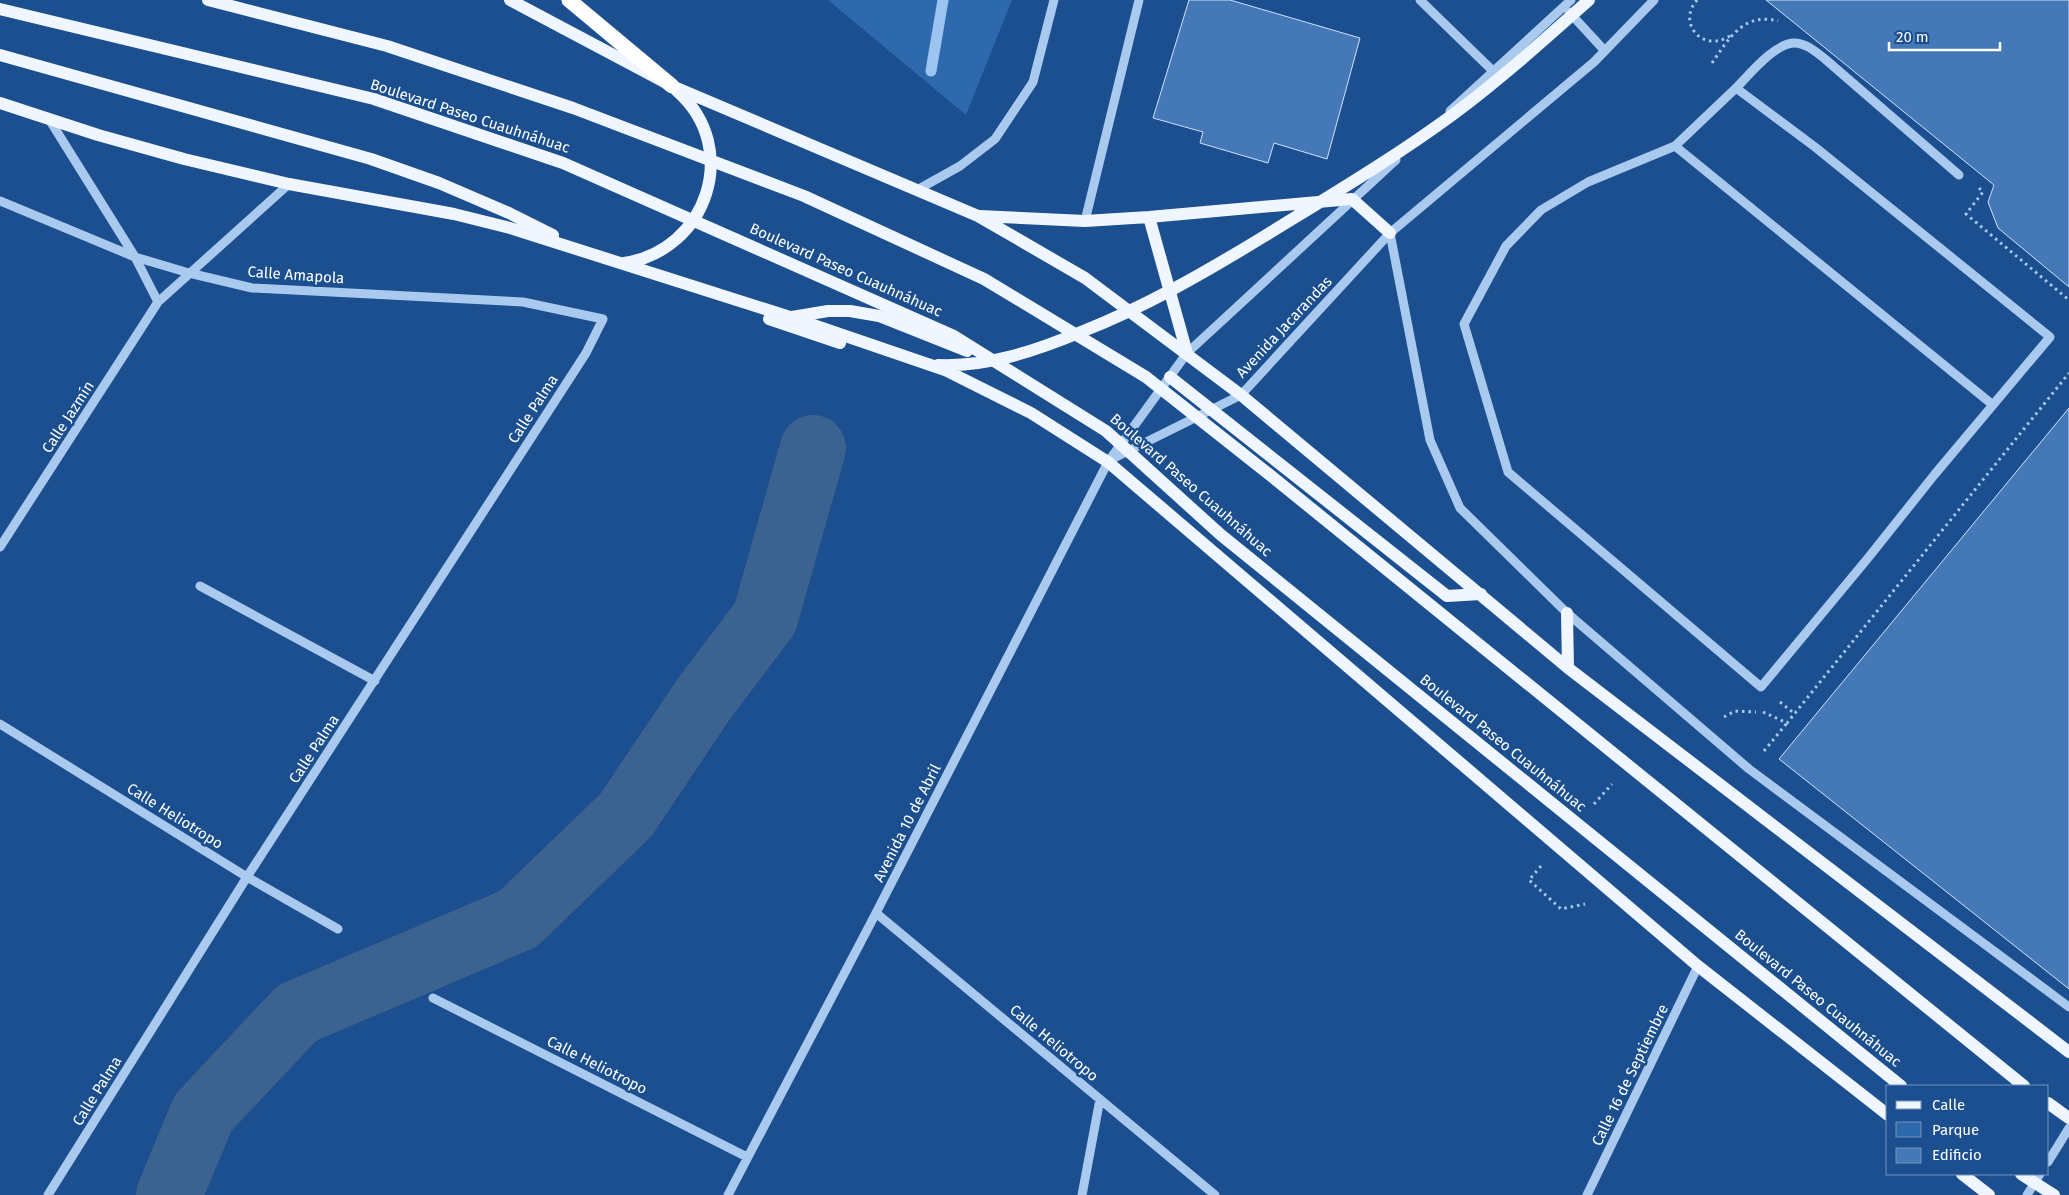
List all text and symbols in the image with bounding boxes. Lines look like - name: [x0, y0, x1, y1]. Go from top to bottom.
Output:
- scale bar: [1889, 20, 2000, 52]
- text: 20 m: [1896, 28, 1929, 46]
- street label: Boulevard Paseo Cuauhnáhuac: [368, 75, 572, 157]
- street label: Boulevard Paseo Cuauhnáhuac: [747, 219, 945, 321]
- street label: Calle Amapola: [247, 263, 345, 287]
- street label: Avenida Jacarandas: [1232, 272, 1336, 382]
- street label: Calle Palma: [504, 371, 562, 447]
- street label: Calle Jazmín: [38, 378, 98, 456]
- street label: Boulevard Paseo Cuauhnáhuac: [1106, 410, 1276, 560]
- street label: Boulevard Paseo Cuauhnáhuac: [1416, 670, 1590, 816]
- street label: Calle Palma: [285, 711, 343, 787]
- street label: Avenida 10 de Abril: [869, 760, 945, 885]
- street label: Calle Heliotropo: [124, 779, 226, 853]
- street label: Boulevard Paseo Cuauhnáhuac: [1731, 925, 1905, 1071]
- street label: Calle Heliotropo: [1006, 1001, 1102, 1085]
- street label: Calle 16 de Septiembre: [1588, 1001, 1672, 1149]
- street label: Calle Heliotropo: [544, 1032, 650, 1098]
- street label: Calle Palma: [69, 1053, 125, 1129]
- legend: [1886, 1085, 2049, 1175]
- text: Calle: [1932, 1096, 1965, 1114]
- text: Parque: [1932, 1121, 1979, 1139]
- text: Edificio: [1932, 1146, 1982, 1164]

